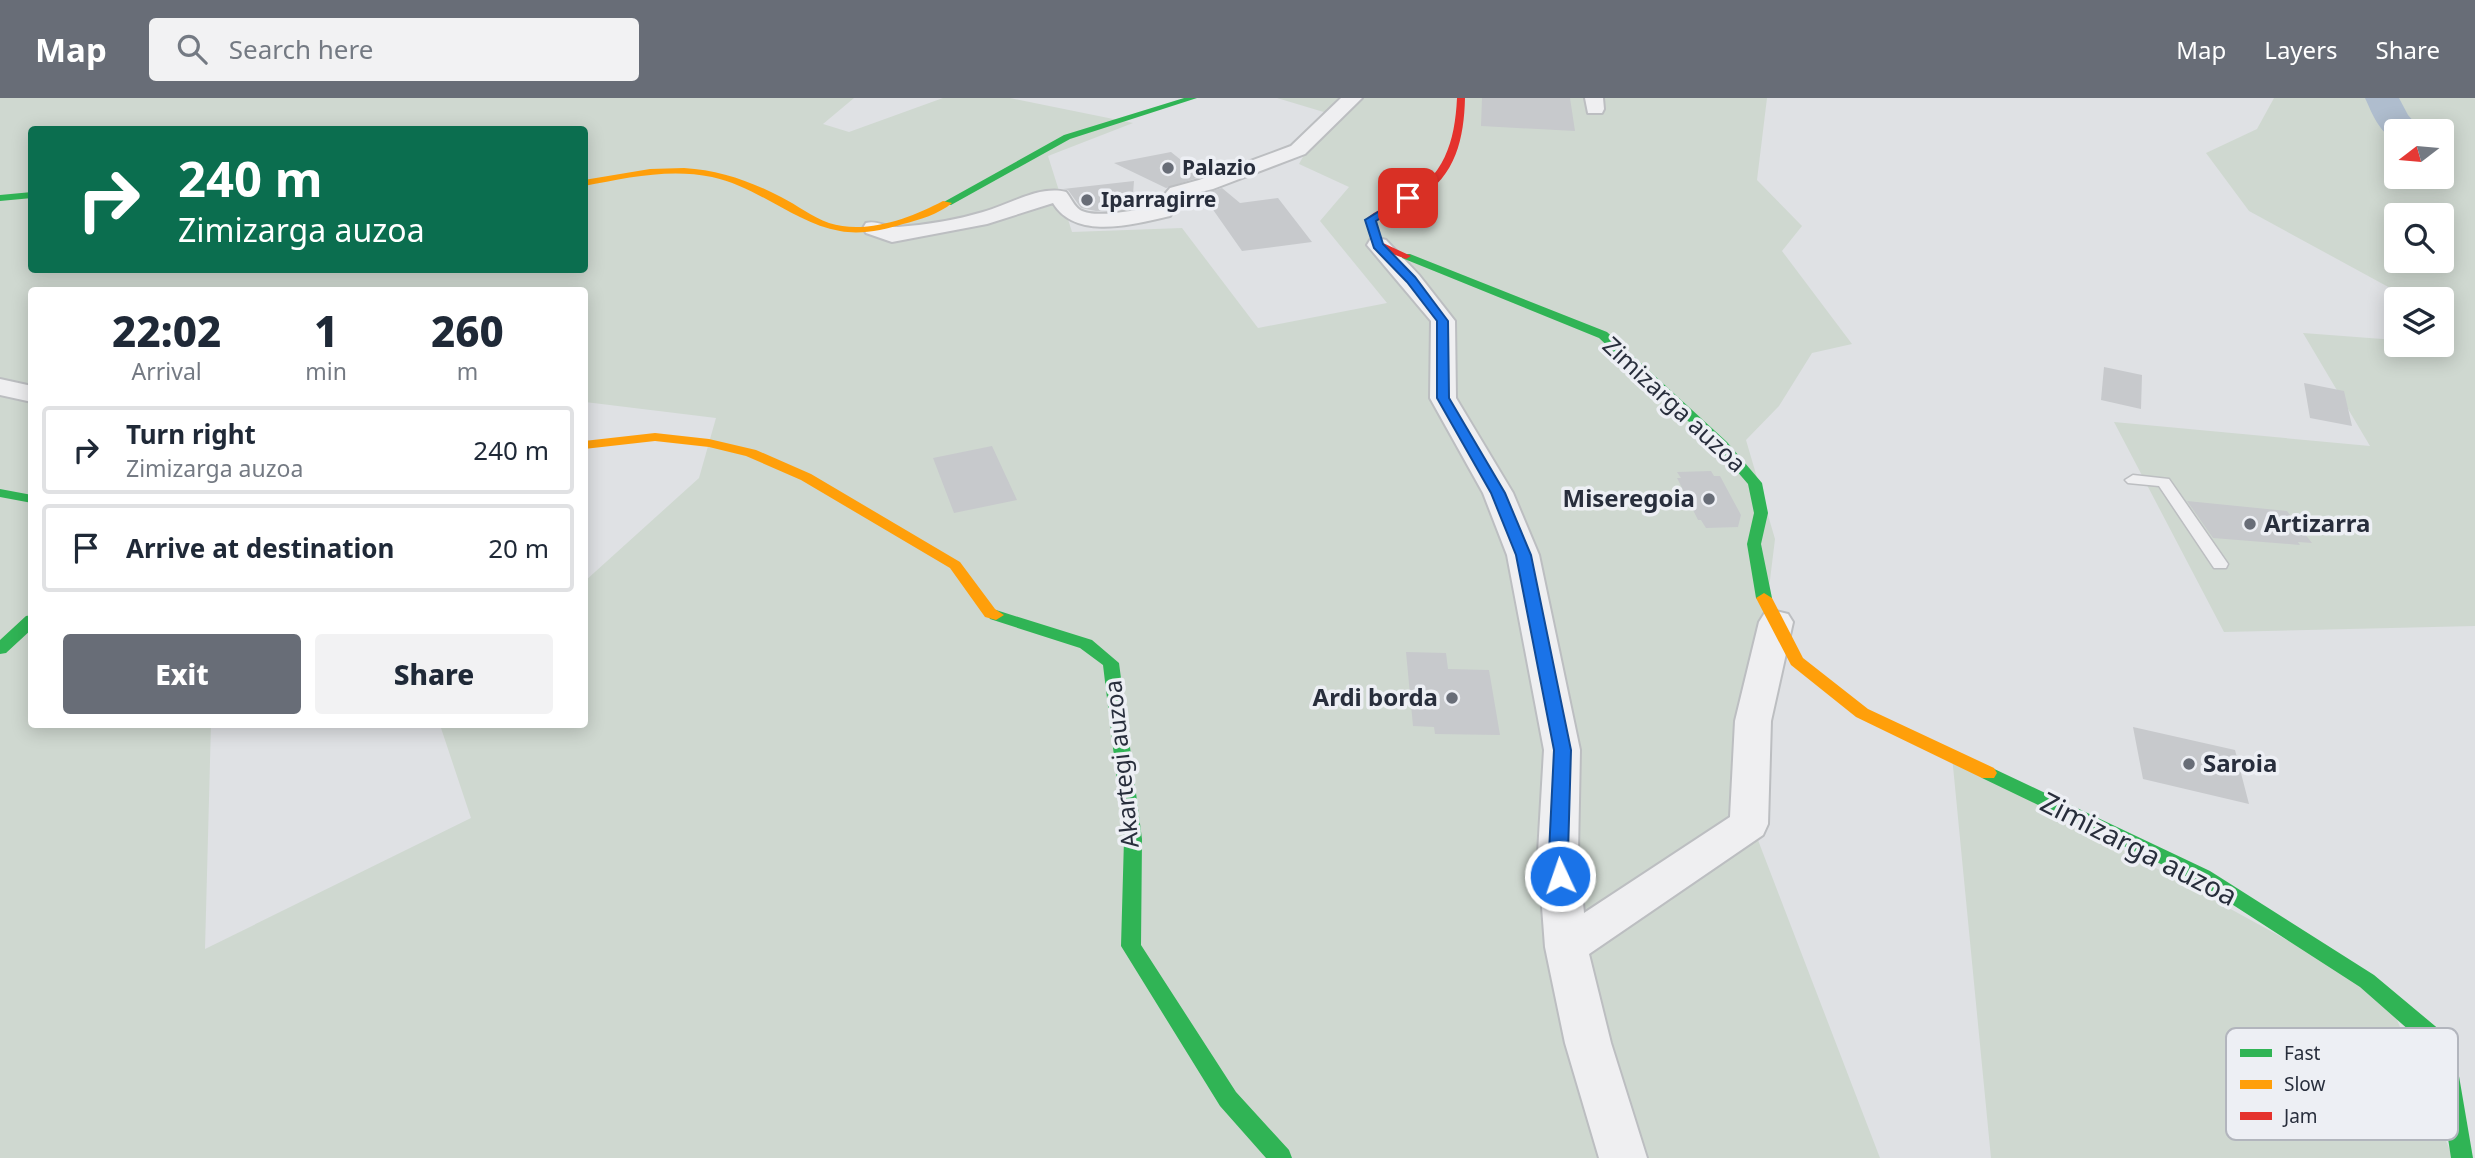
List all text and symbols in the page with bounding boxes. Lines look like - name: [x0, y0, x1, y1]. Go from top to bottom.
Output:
- search box: [149, 18, 639, 81]
- text: Map: [35, 27, 107, 72]
- icon: search: [173, 30, 211, 68]
- text: Search here: [229, 31, 373, 67]
- text: Map: [2176, 33, 2226, 66]
- text: Layers: [2264, 33, 2338, 66]
- text: Share: [2376, 33, 2440, 66]
- north arrow: [2384, 119, 2454, 189]
- map controls: [2384, 119, 2454, 357]
- text: 240 m: [178, 145, 323, 211]
- place label: Palazio: [1182, 153, 1256, 181]
- icon: right: [63, 154, 154, 245]
- marker: Palazio: [1160, 160, 1176, 176]
- pin: [1378, 168, 1438, 228]
- icon: arrive: [1389, 179, 1427, 217]
- place label: Iparragirre: [1101, 185, 1216, 213]
- marker: Iparragirre: [1079, 192, 1095, 208]
- button: search: [2384, 203, 2454, 273]
- text: Zimizarga auzoa: [178, 208, 425, 251]
- button: layers: [2384, 287, 2454, 357]
- text: 22:02: [112, 302, 221, 359]
- text: 1: [314, 302, 338, 359]
- text: 260: [431, 302, 504, 359]
- street label: Zimizarga auzoa: [1596, 329, 1754, 479]
- text: Arrival: [132, 355, 202, 387]
- text: min: [305, 355, 347, 387]
- text: m: [457, 355, 478, 387]
- text: Turn right: [126, 416, 256, 452]
- icon: right: [67, 431, 105, 469]
- text: 240 m: [473, 432, 549, 468]
- text: Zimizarga auzoa: [126, 452, 303, 484]
- place label: Miseregoia: [1563, 481, 1695, 514]
- marker: Miseregoia: [1701, 491, 1717, 507]
- place label: Artizarra: [2264, 506, 2371, 539]
- marker: Artizarra: [2242, 516, 2258, 532]
- icon: arrive: [67, 529, 105, 567]
- text: Arrive at destination: [126, 530, 395, 566]
- text: 20 m: [488, 530, 549, 566]
- button: Exit: [63, 634, 301, 714]
- button: Share: [315, 634, 553, 714]
- street label: Akartegi auzoa: [1095, 679, 1146, 850]
- place label: Ardi borda: [1313, 680, 1438, 713]
- marker: Ardi borda: [1444, 690, 1460, 706]
- place label: Saroia: [2203, 746, 2277, 779]
- marker: Saroia: [2181, 756, 2197, 772]
- street label: Zimizarga auzoa: [2035, 782, 2244, 914]
- position arrow: [1523, 839, 1597, 913]
- legend: [2226, 1028, 2458, 1140]
- text: Fast: [2284, 1040, 2321, 1066]
- text: Slow: [2284, 1071, 2325, 1097]
- text: Jam: [2282, 1103, 2318, 1129]

